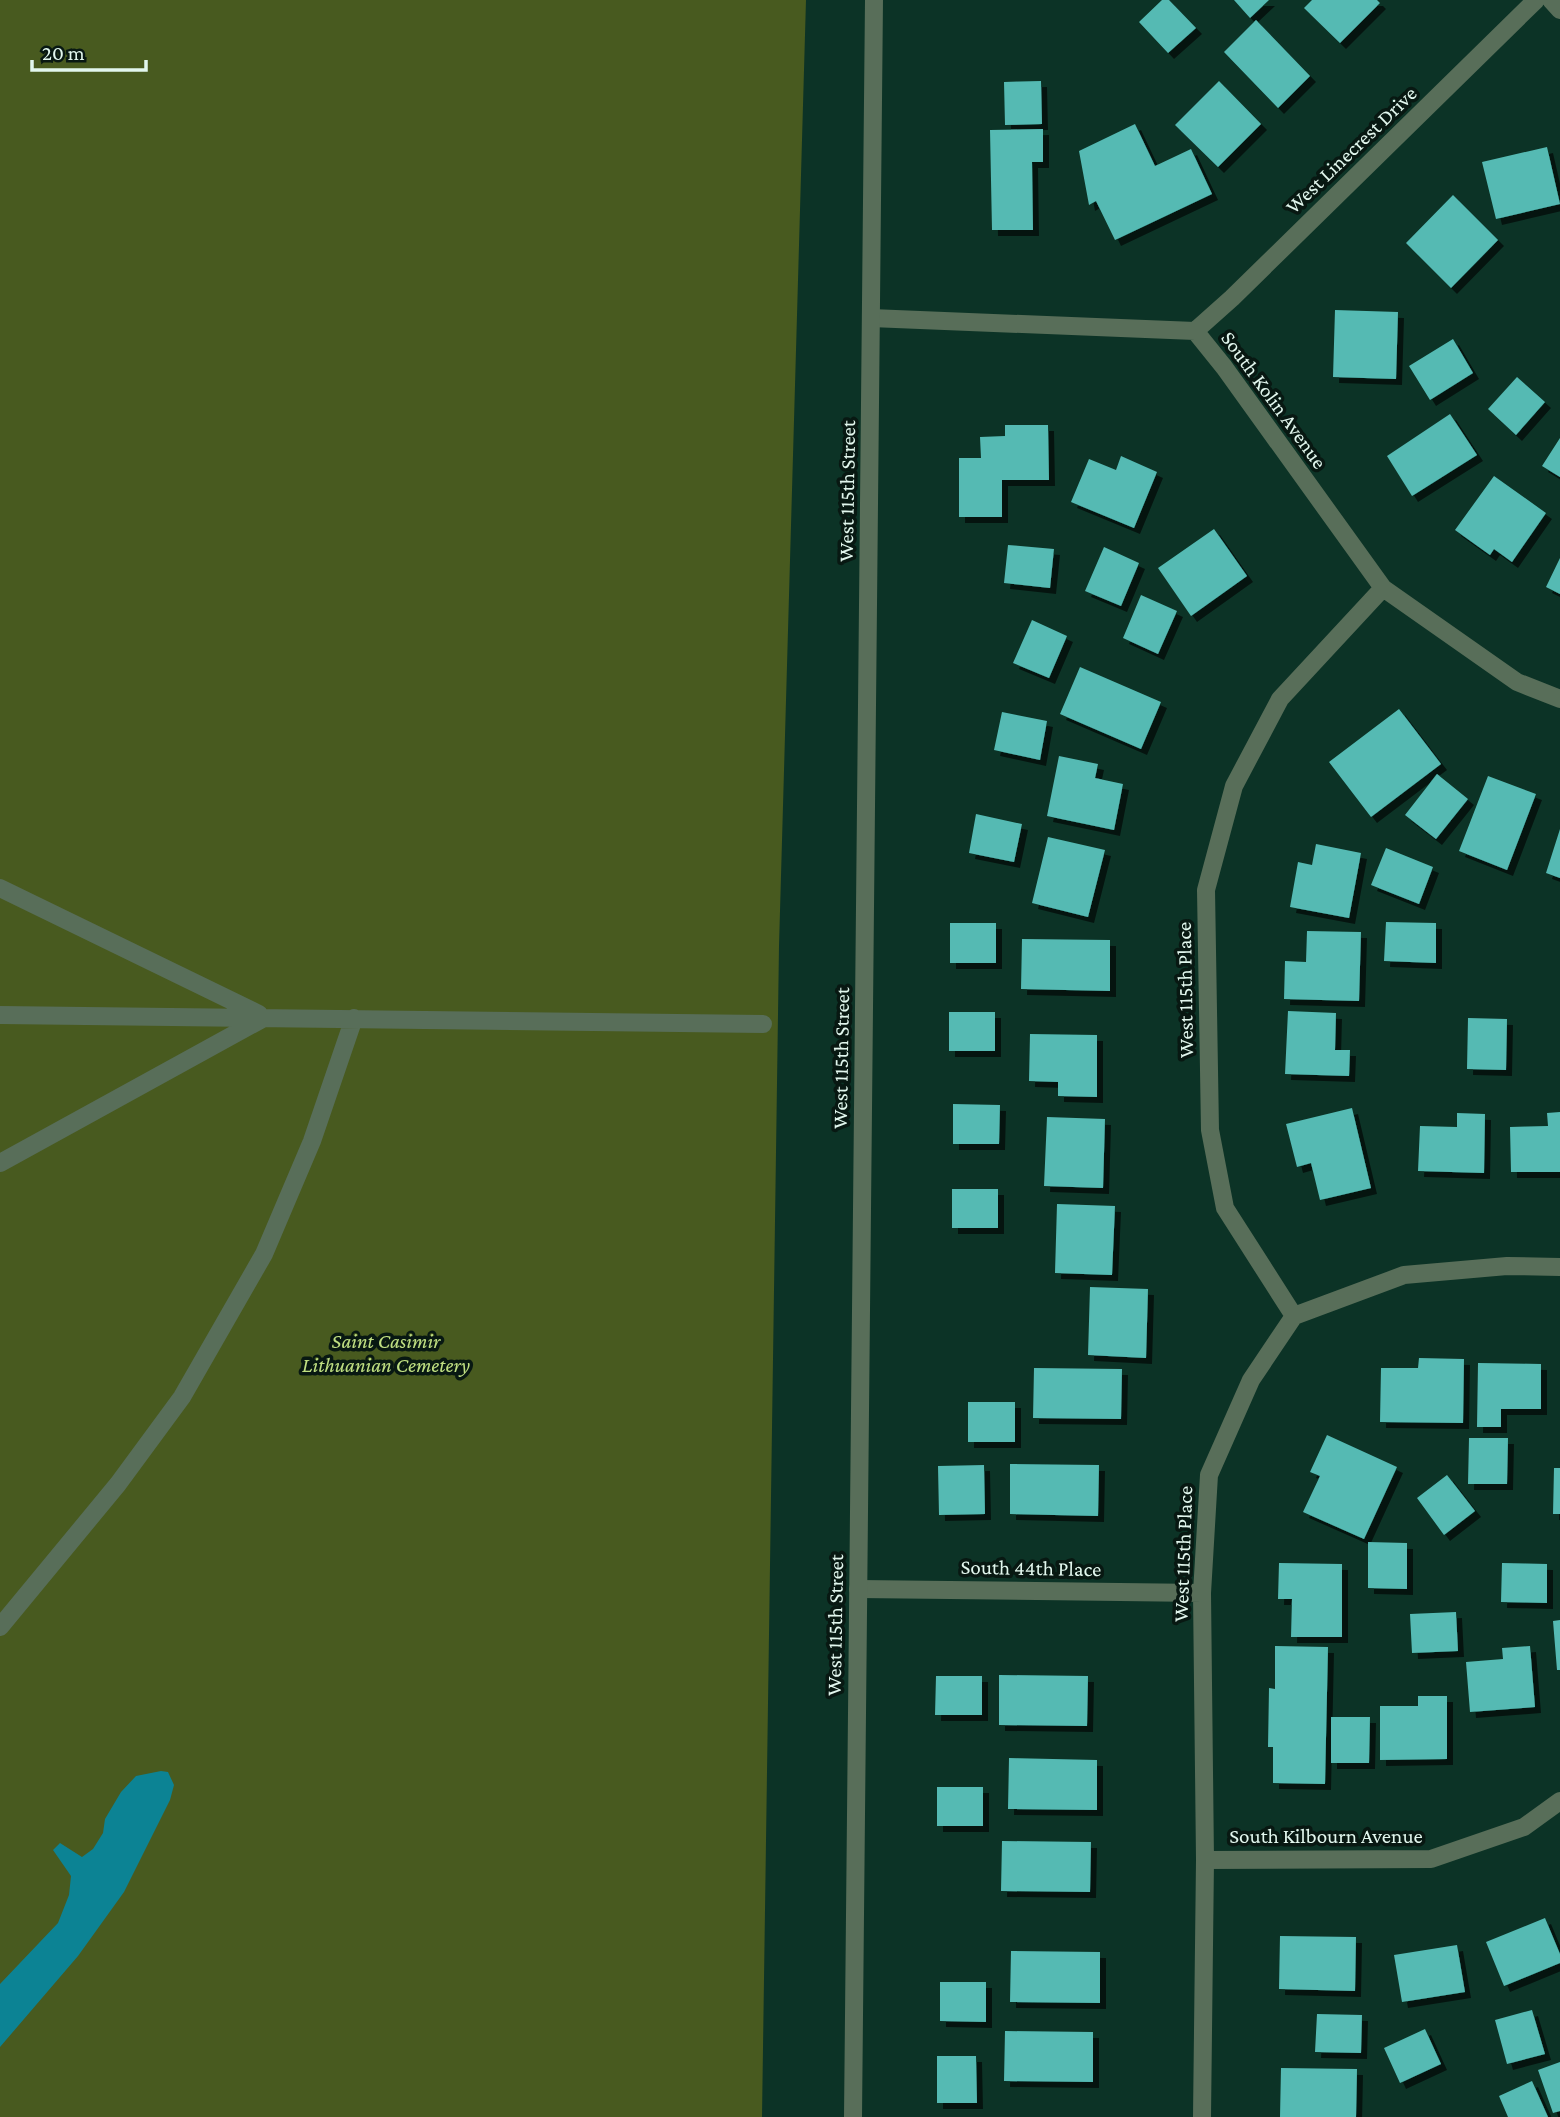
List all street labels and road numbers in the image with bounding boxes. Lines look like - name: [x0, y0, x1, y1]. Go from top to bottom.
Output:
- street label: West Linecrest Drive: [1280, 81, 1422, 219]
- street label: South Kolin Avenue: [1216, 327, 1332, 473]
- street label: West 115th Street: [834, 419, 860, 562]
- street label: West 115th Place: [1172, 922, 1198, 1058]
- street label: West 115th Street: [828, 986, 854, 1129]
- street label: West 115th Place: [1169, 1485, 1197, 1623]
- street label: West 115th Street: [822, 1553, 848, 1696]
- street label: South 44th Place: [960, 1555, 1102, 1581]
- street label: South Kilbourn Avenue: [1229, 1824, 1423, 1848]

